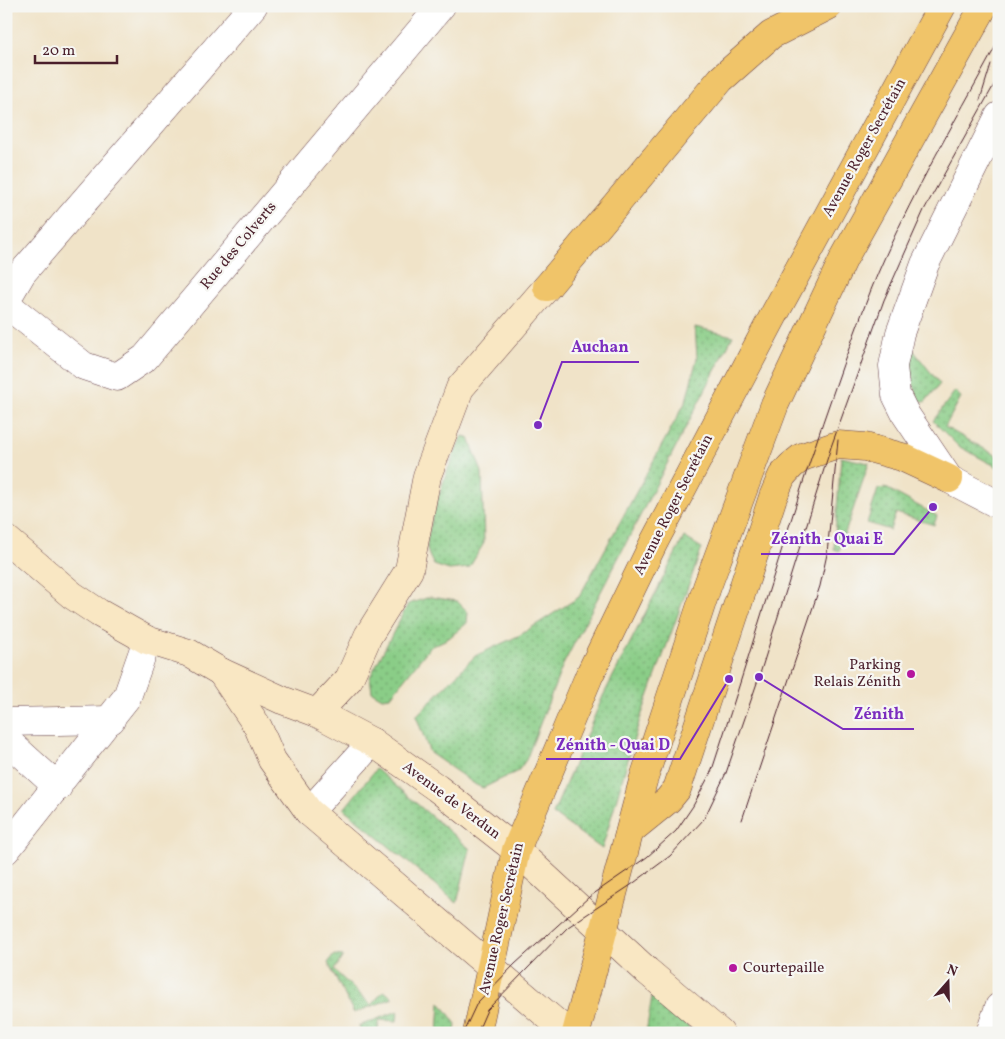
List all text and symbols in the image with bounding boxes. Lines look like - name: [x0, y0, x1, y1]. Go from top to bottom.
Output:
- scale bar: [35, 32, 118, 64]
- text: 20 m: [42, 41, 75, 62]
- street label: Avenue Roger Secrétain: [818, 75, 912, 221]
- street label: Rue des Colverts: [196, 198, 282, 294]
- callout: Auchan: [562, 331, 639, 362]
- text: Auchan: [571, 337, 629, 359]
- street label: Avenue Roger Secrétain: [629, 431, 719, 579]
- callout: Zénith - Quai E: [761, 523, 894, 554]
- text: Zénith - Quai E: [771, 529, 883, 551]
- place label: Parking Relais Zénith: [814, 655, 901, 693]
- marker: Parking Relais Zénith: [905, 668, 917, 680]
- callout: Zénith: [843, 698, 914, 729]
- text: Zénith: [854, 704, 904, 726]
- callout: Zénith - Quai D: [546, 728, 680, 759]
- text: Zénith - Quai D: [556, 735, 670, 757]
- street label: Avenue de Verdun: [397, 757, 505, 845]
- street label: Avenue Roger Secrétain: [474, 841, 530, 997]
- north arrow: [922, 956, 972, 1006]
- place label: Courtepaille: [743, 958, 824, 979]
- text: N: [944, 961, 960, 982]
- marker: Courtepaille: [727, 962, 739, 974]

